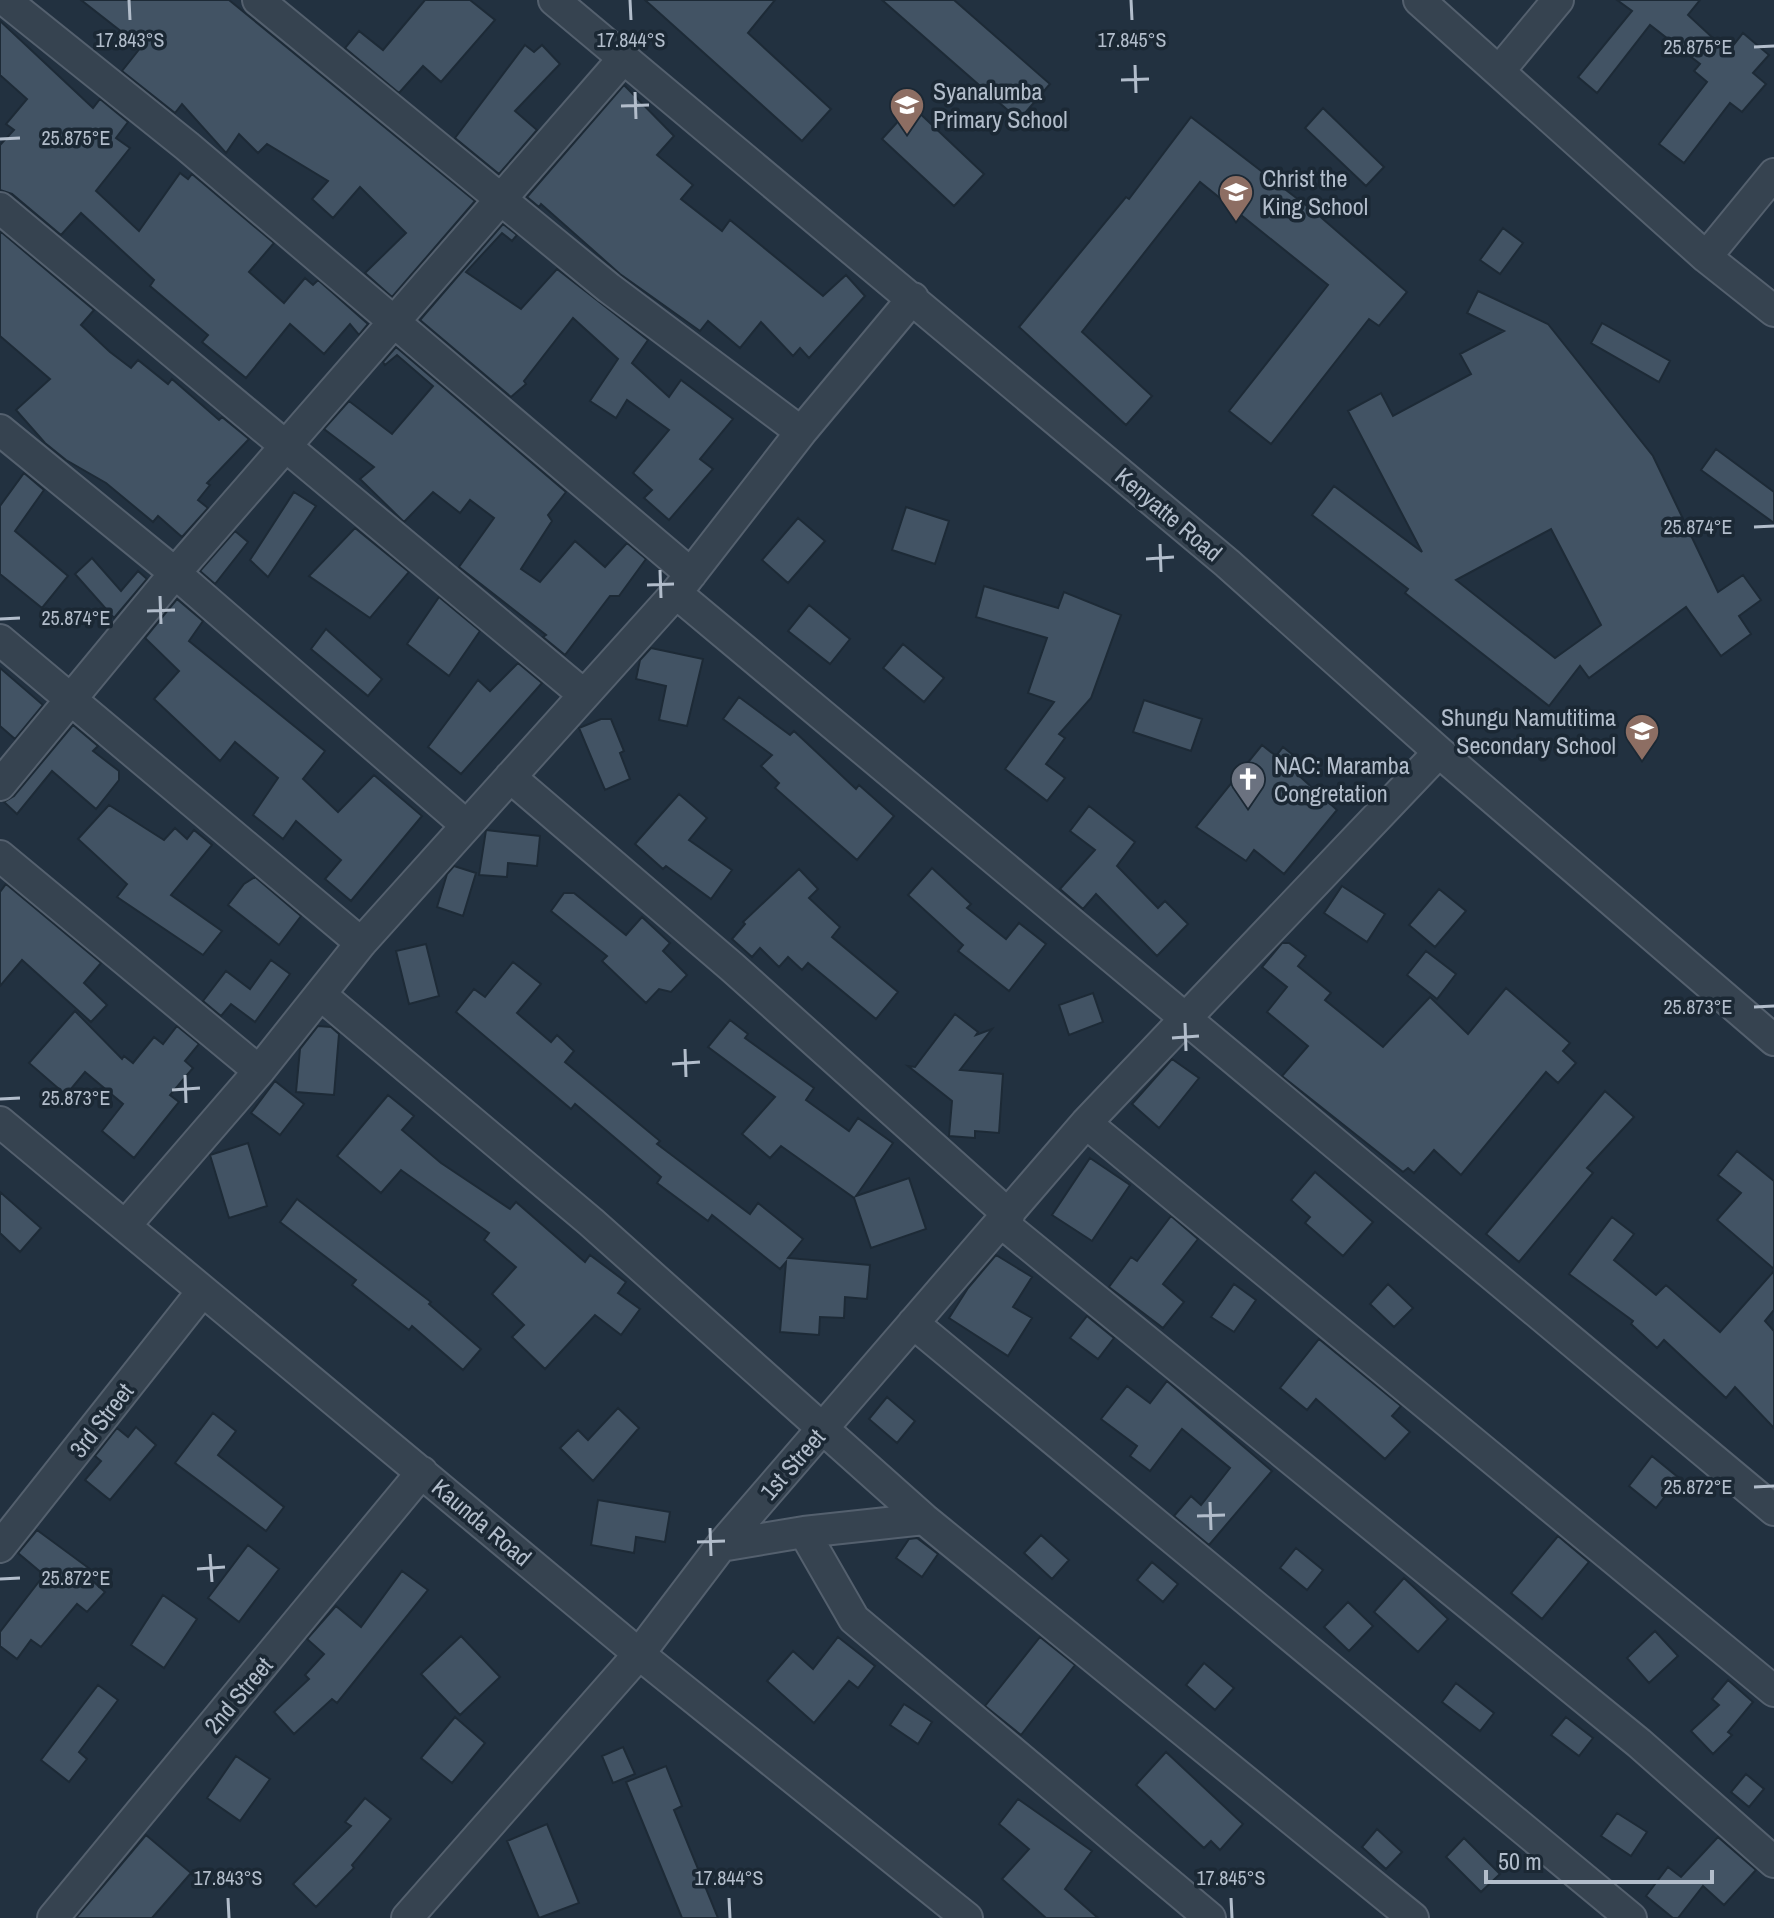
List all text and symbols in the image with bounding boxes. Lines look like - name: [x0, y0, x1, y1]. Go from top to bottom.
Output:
- text: 17.843°S: [95, 26, 165, 53]
- text: 17.844°S: [596, 26, 666, 53]
- text: 17.845°S: [1097, 26, 1167, 53]
- text: 25.875°E: [1663, 33, 1733, 60]
- place label: Syanalumba Primary School: [933, 75, 1068, 135]
- school or university icon: Syanalumba Primary School: [888, 86, 926, 136]
- text: 25.875°E: [41, 124, 111, 151]
- place label: Christ the King School: [1262, 162, 1368, 222]
- school or university icon: Christ the King School: [1217, 173, 1255, 223]
- street label: Kenyatte Road: [1109, 460, 1229, 568]
- text: 25.874°E: [1663, 513, 1733, 540]
- text: 25.874°E: [41, 604, 111, 631]
- place label: Shungu Namutitima Secondary School: [1441, 701, 1616, 761]
- school or university icon: Shungu Namutitima Secondary School: [1623, 712, 1661, 762]
- place label: NAC: Maramba Congretation: [1274, 749, 1410, 809]
- church icon: NAC: Maramba Congretation: [1229, 760, 1267, 810]
- text: 25.873°E: [1663, 993, 1733, 1020]
- text: 25.873°E: [41, 1084, 111, 1111]
- street label: 3rd Street: [62, 1376, 141, 1464]
- street label: 1st Street: [752, 1421, 832, 1506]
- street label: Kaunda Road: [426, 1471, 538, 1573]
- text: 25.872°E: [1663, 1473, 1733, 1500]
- text: 25.872°E: [41, 1564, 111, 1591]
- street label: 2nd Street: [197, 1650, 280, 1740]
- scale bar: [1486, 1834, 1712, 1884]
- text: 50 m: [1498, 1845, 1542, 1877]
- text: 17.843°S: [193, 1864, 263, 1891]
- text: 17.844°S: [694, 1864, 764, 1891]
- text: 17.845°S: [1196, 1864, 1266, 1891]

